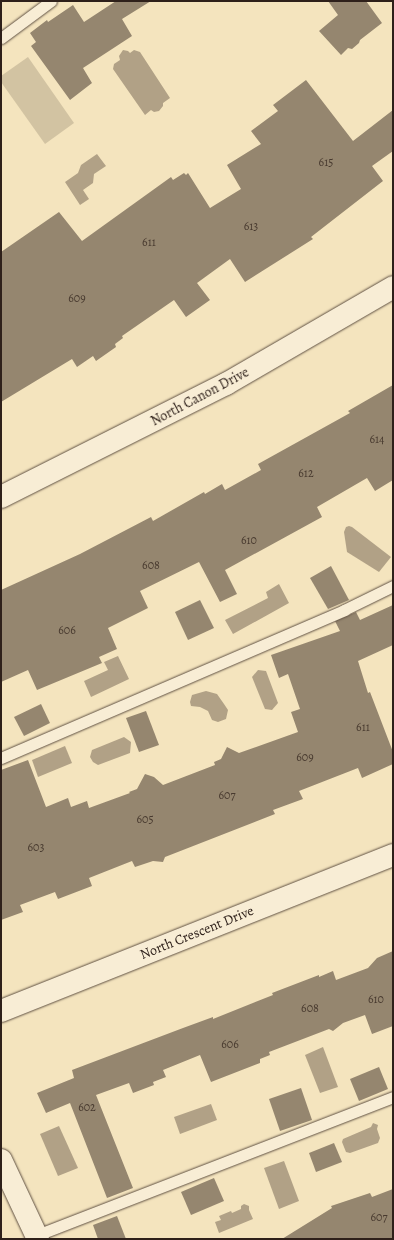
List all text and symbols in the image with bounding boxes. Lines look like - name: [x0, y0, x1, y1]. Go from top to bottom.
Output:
- house number: 615: [319, 156, 333, 170]
- house number: 613: [244, 220, 258, 234]
- house number: 611: [142, 236, 156, 250]
- house number: 609: [68, 292, 86, 306]
- street label: North Canon Drive: [148, 364, 252, 430]
- house number: 614: [369, 433, 385, 447]
- house number: 612: [298, 467, 314, 481]
- house number: 610: [241, 534, 257, 548]
- house number: 608: [142, 559, 160, 573]
- house number: 606: [58, 624, 76, 638]
- house number: 611: [356, 721, 370, 735]
- house number: 609: [296, 751, 314, 765]
- house number: 607: [219, 789, 235, 803]
- house number: 605: [136, 813, 154, 827]
- house number: 603: [28, 841, 44, 855]
- street label: North Crescent Drive: [138, 903, 256, 963]
- house number: 610: [368, 993, 384, 1007]
- house number: 608: [301, 1002, 319, 1016]
- house number: 606: [221, 1038, 239, 1052]
- house number: 602: [78, 1101, 96, 1115]
- house number: 607: [371, 1211, 387, 1225]

